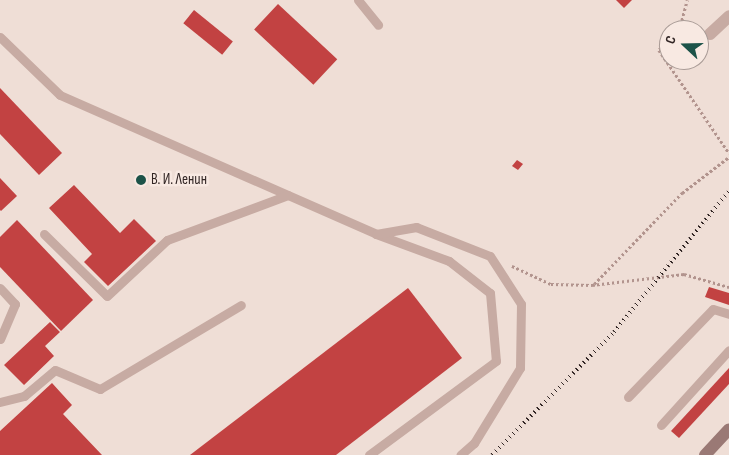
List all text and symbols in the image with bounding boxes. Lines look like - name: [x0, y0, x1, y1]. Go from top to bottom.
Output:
- north arrow: [659, 20, 709, 70]
- text: С: [661, 33, 680, 46]
- place label: В. И. Ленин: [151, 171, 207, 189]
- marker: В. И. Ленин: [135, 174, 147, 186]

